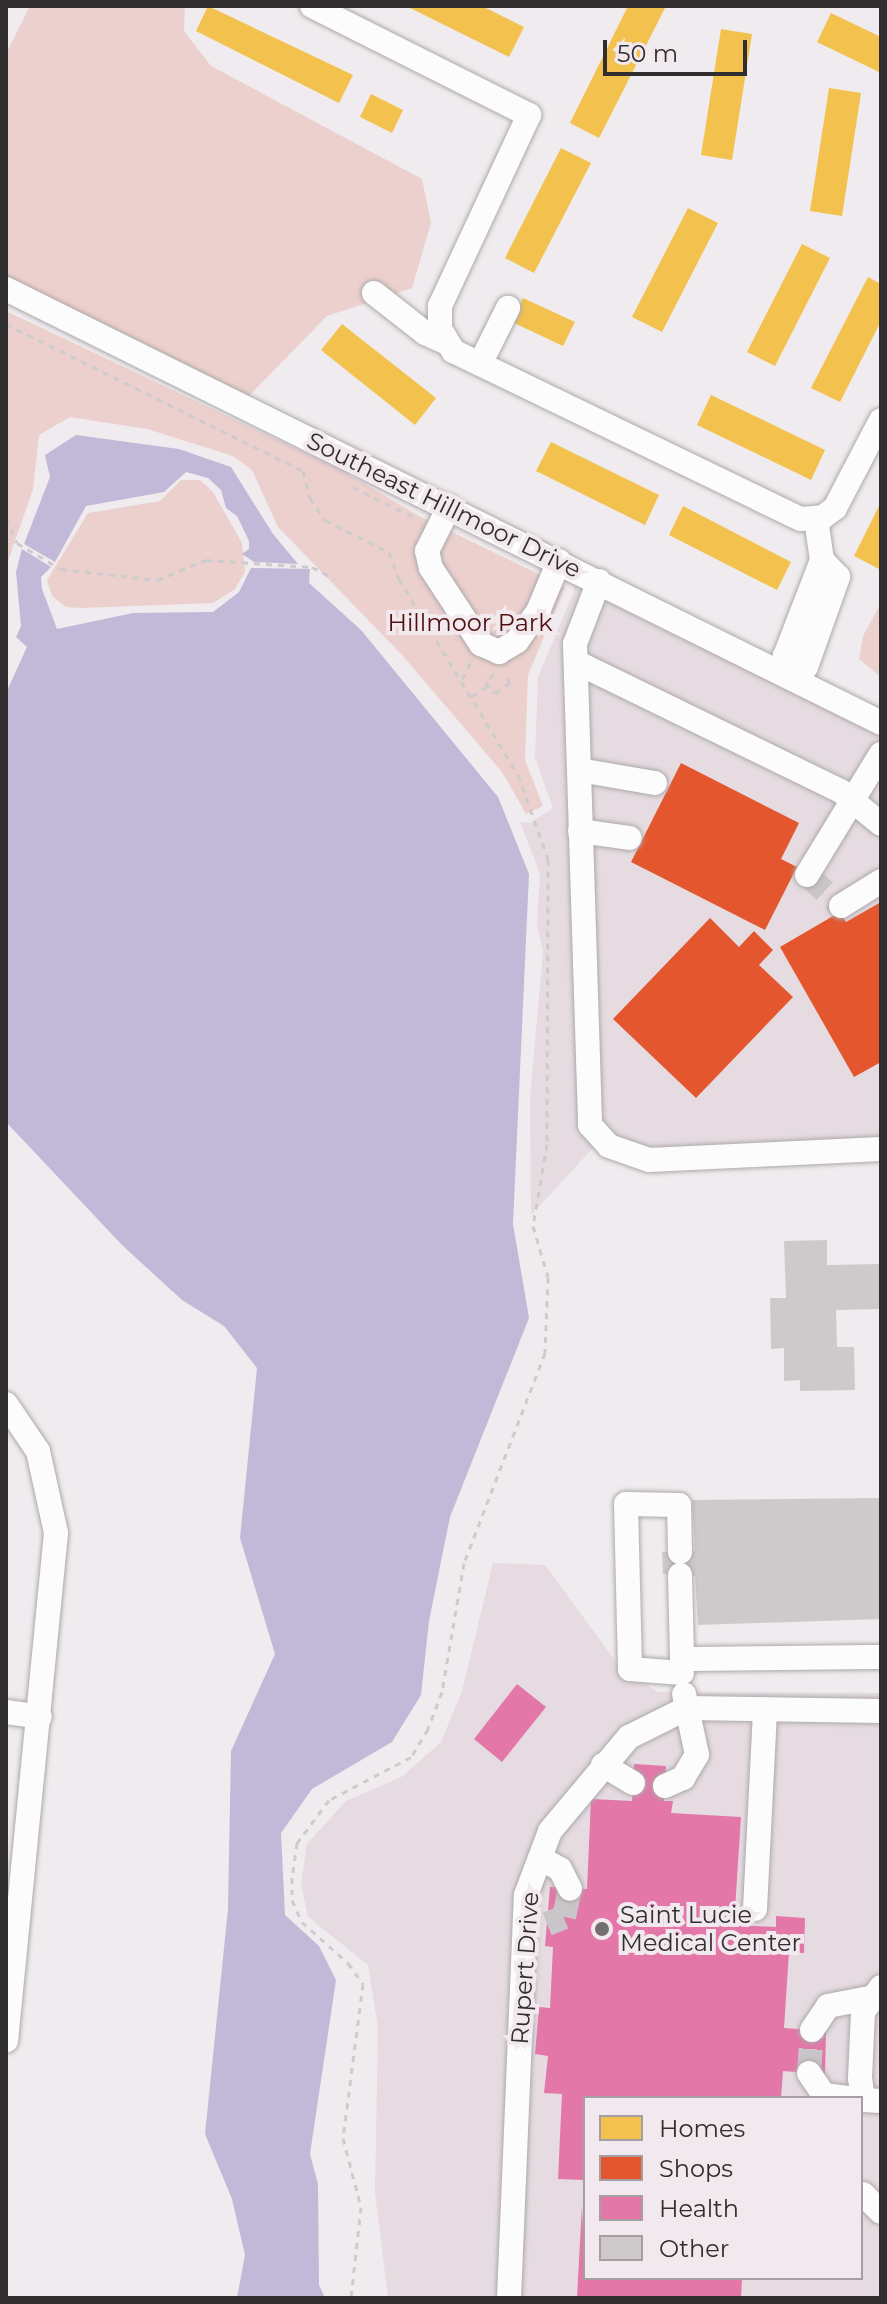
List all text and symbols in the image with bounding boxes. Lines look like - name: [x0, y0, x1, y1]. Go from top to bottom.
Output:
- scale bar: [607, 24, 751, 74]
- text: 50 m: [617, 39, 678, 68]
- street label: Southeast Hillmoor Drive: [302, 426, 586, 584]
- park label: Hillmoor Park: [387, 609, 553, 637]
- street label: Rupert Drive: [505, 1891, 545, 2045]
- place label: Saint Lucie Medical Center: [620, 1901, 801, 1957]
- marker: Saint Lucie Medical Center: [591, 1918, 613, 1940]
- legend: [583, 2096, 863, 2280]
- text: Homes: [659, 2114, 745, 2143]
- text: Shops: [659, 2154, 733, 2183]
- text: Health: [659, 2194, 739, 2223]
- text: Other: [659, 2234, 729, 2263]

